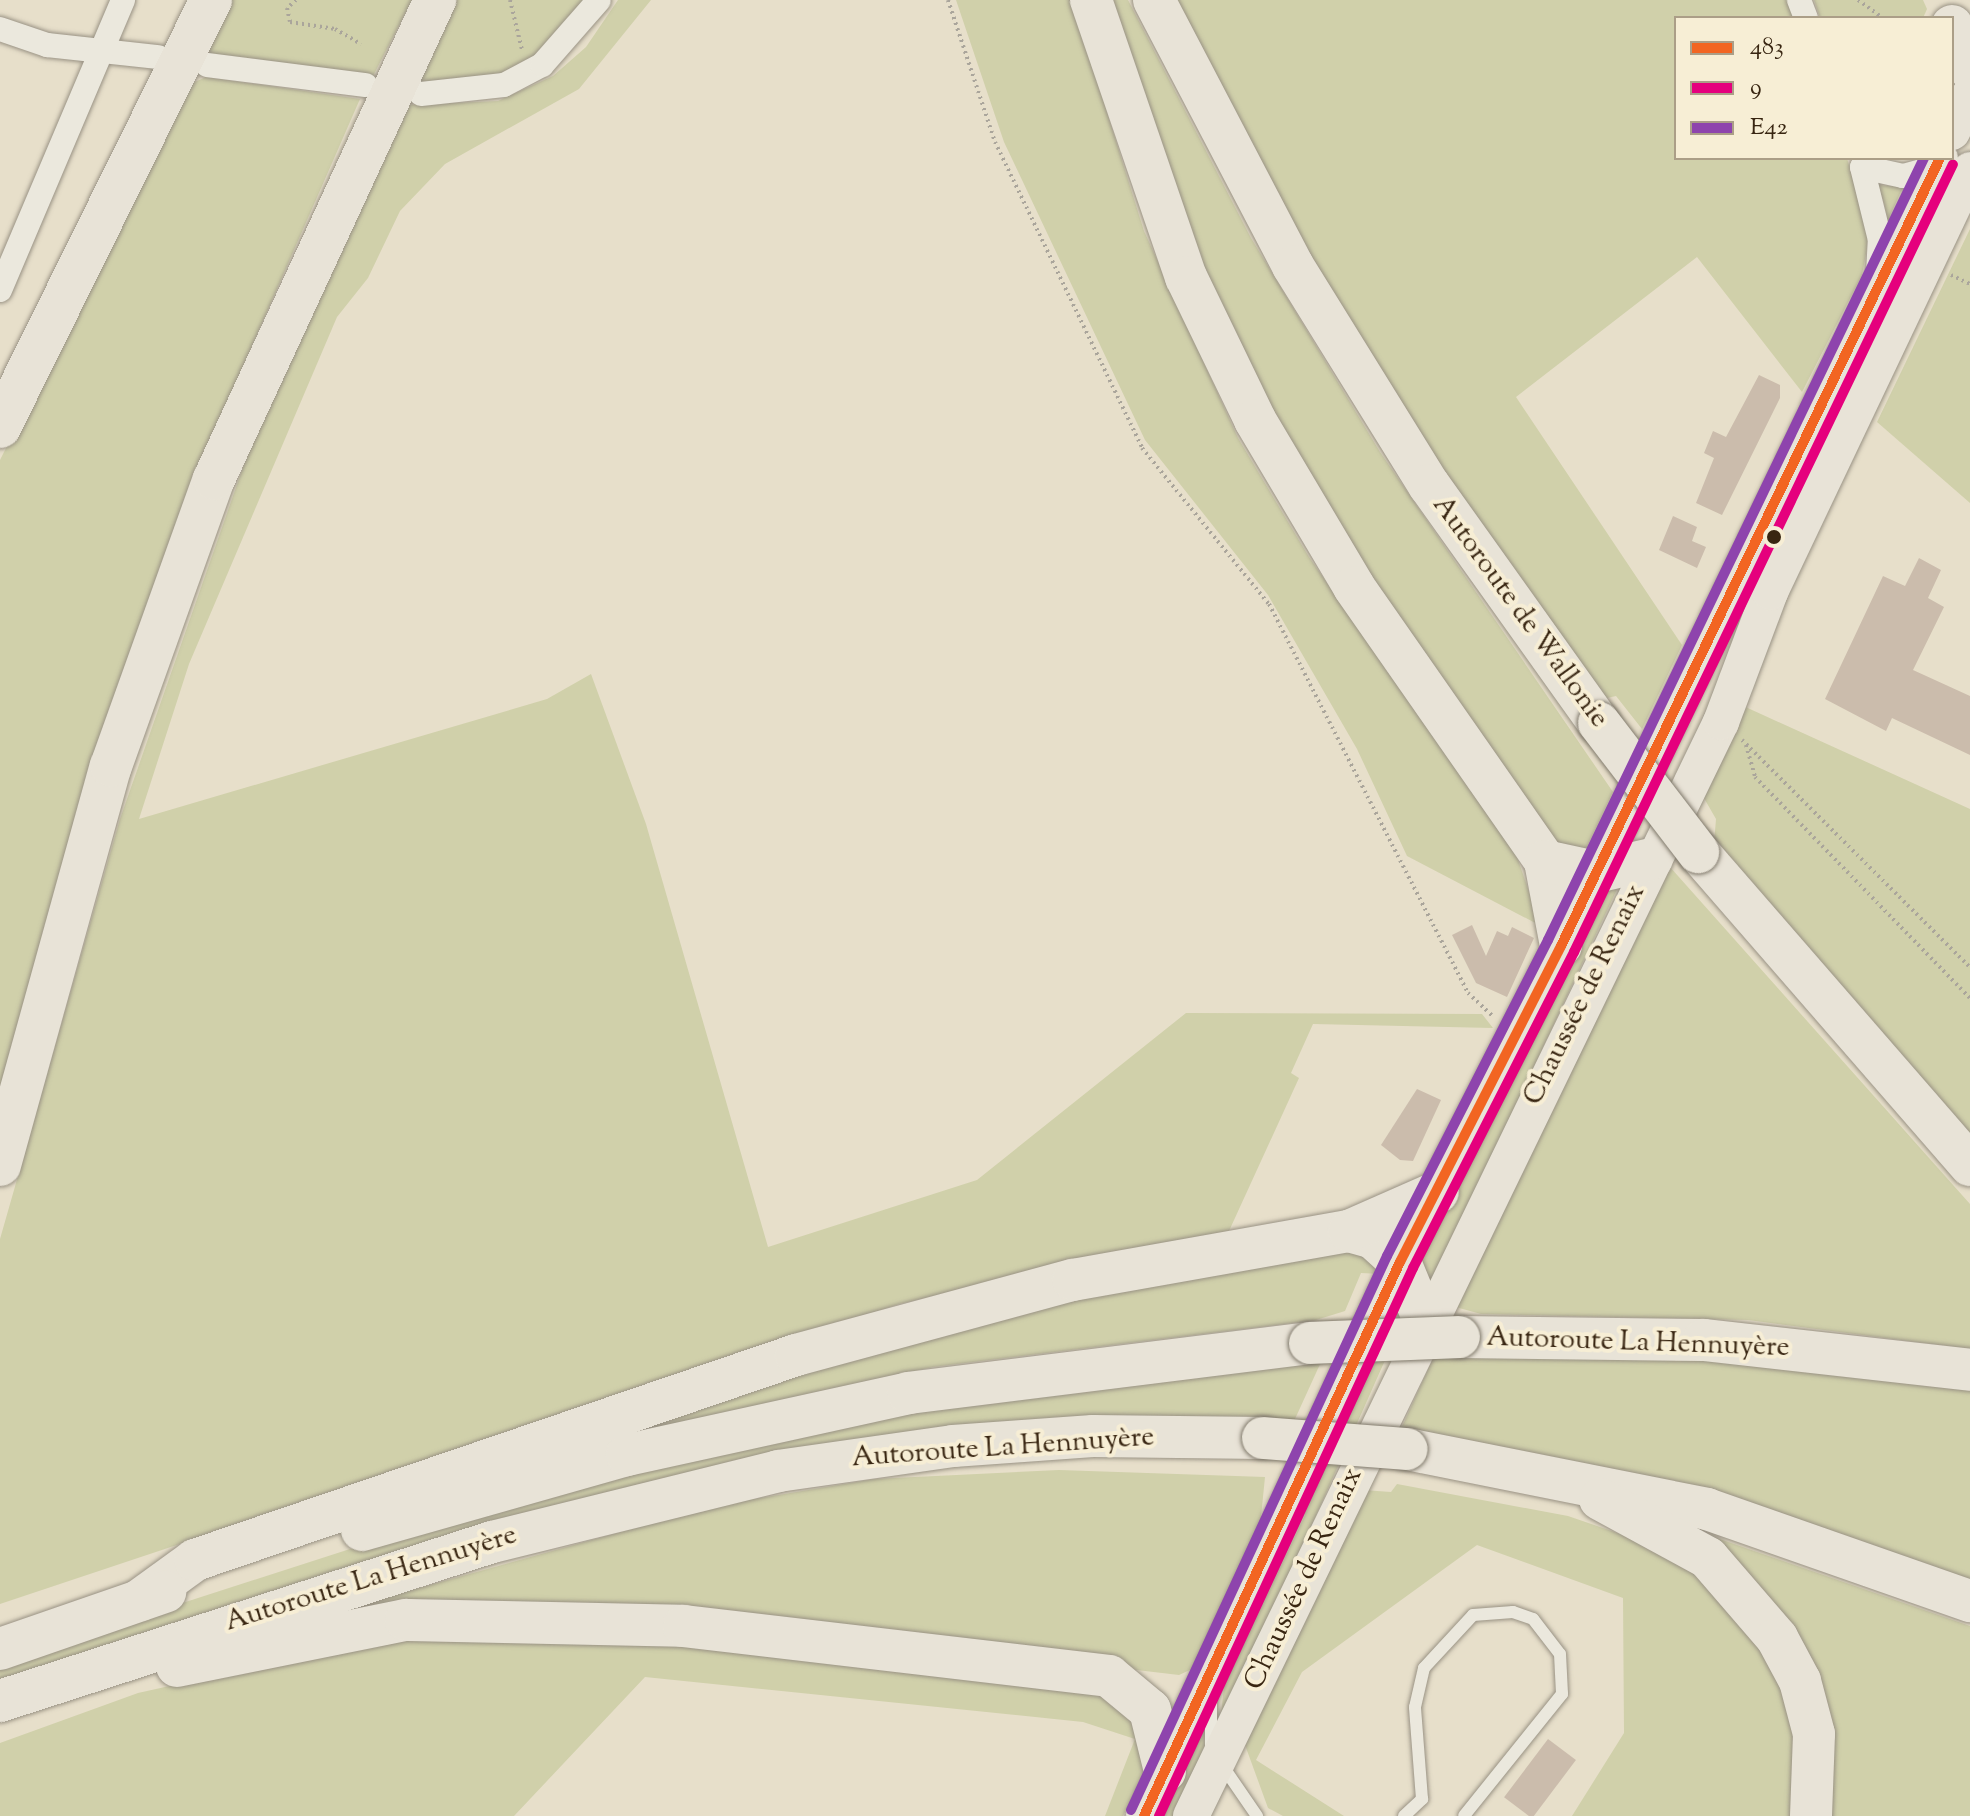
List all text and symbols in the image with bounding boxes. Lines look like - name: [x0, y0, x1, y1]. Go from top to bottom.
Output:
- legend: [1674, 16, 1954, 160]
- text: 483: [1750, 31, 1784, 65]
- text: 9: [1750, 71, 1762, 105]
- text: E42: [1750, 111, 1788, 145]
- street label: Autoroute de Wallonie: [1425, 490, 1615, 734]
- unlabelled marker: [1766, 529, 1782, 545]
- street label: Chaussée de Renaix: [1517, 879, 1653, 1111]
- street label: Autoroute La Hennuyère: [1486, 1321, 1790, 1365]
- street label: Autoroute La Hennuyère: [851, 1421, 1155, 1475]
- street label: Chaussée de Renaix: [1238, 1463, 1370, 1695]
- street label: Autoroute La Hennuyère: [221, 1519, 521, 1639]

